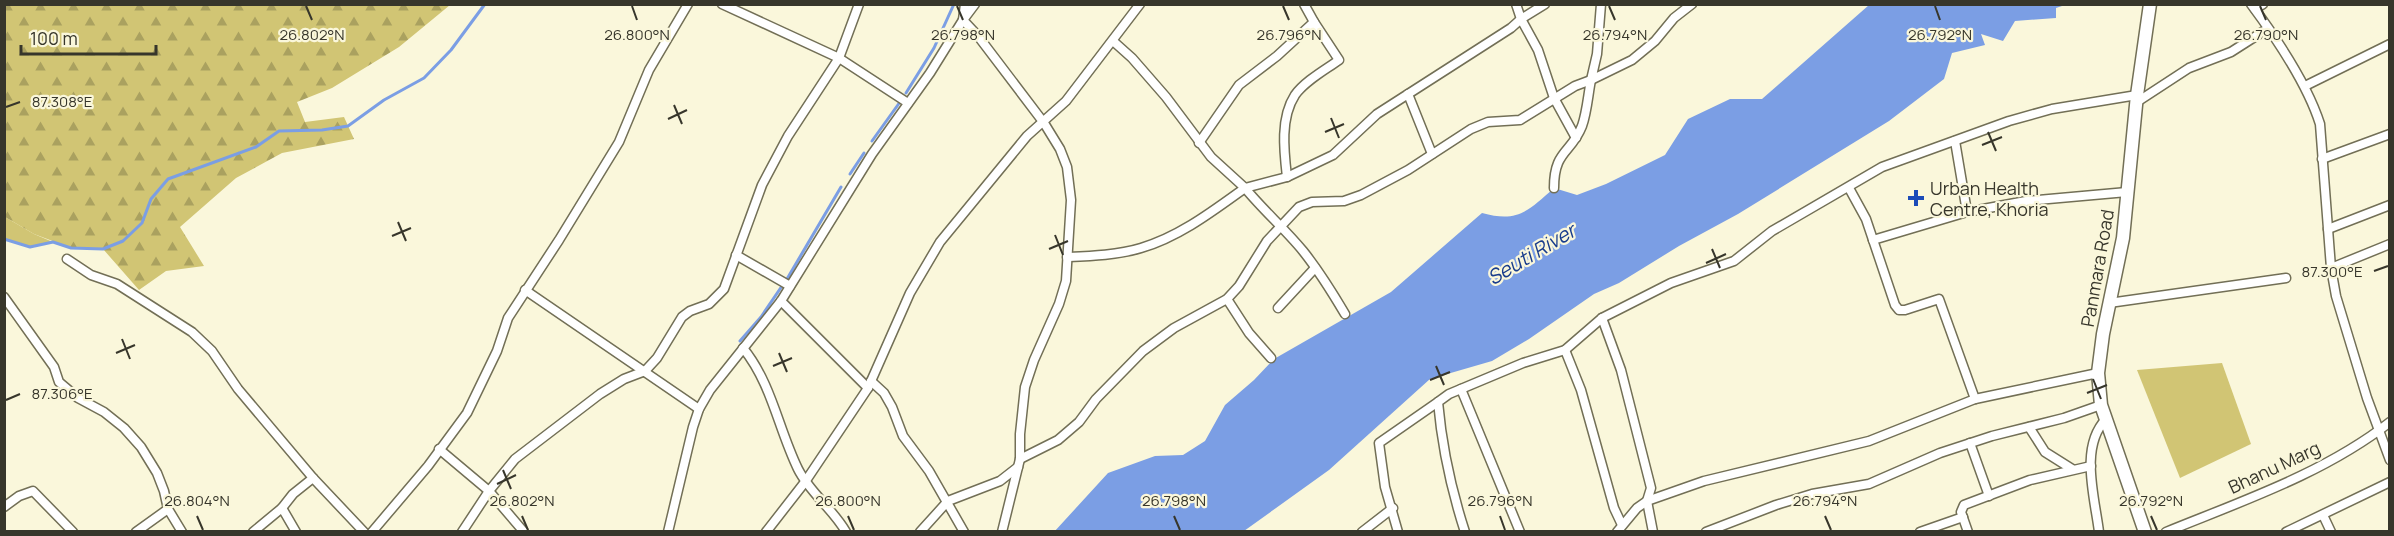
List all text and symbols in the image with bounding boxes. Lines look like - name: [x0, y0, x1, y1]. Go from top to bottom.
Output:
- scale bar: [21, 18, 156, 56]
- text: 26.802°N: [279, 24, 345, 45]
- text: 26.800°N: [604, 24, 670, 45]
- text: 26.798°N: [931, 24, 995, 45]
- text: 26.796°N: [1257, 24, 1321, 45]
- text: 26.794°N: [1583, 24, 1647, 45]
- text: 26.792°N: [1908, 24, 1972, 45]
- text: 26.790°N: [2234, 24, 2298, 45]
- text: 100 m: [30, 26, 78, 50]
- text: 87.308°E: [32, 91, 92, 112]
- place label: Urban Health Centre, Khoria: [1930, 176, 2049, 221]
- marker: Urban Health Centre, Khoria: [1907, 189, 1925, 207]
- street label: Panmara Road: [2075, 207, 2119, 329]
- water label: Seuti River: [1482, 216, 1583, 291]
- text: 87.300°E: [2302, 261, 2362, 282]
- text: 87.306°E: [31, 383, 93, 404]
- street label: Bhanu Marg: [2224, 435, 2324, 499]
- text: 26.804°N: [164, 490, 230, 511]
- text: 26.802°N: [489, 490, 555, 511]
- text: 26.800°N: [815, 490, 881, 511]
- text: 26.798°N: [1142, 490, 1206, 511]
- text: 26.796°N: [1468, 490, 1532, 511]
- text: 26.794°N: [1793, 490, 1857, 511]
- text: 26.792°N: [2119, 490, 2183, 511]

